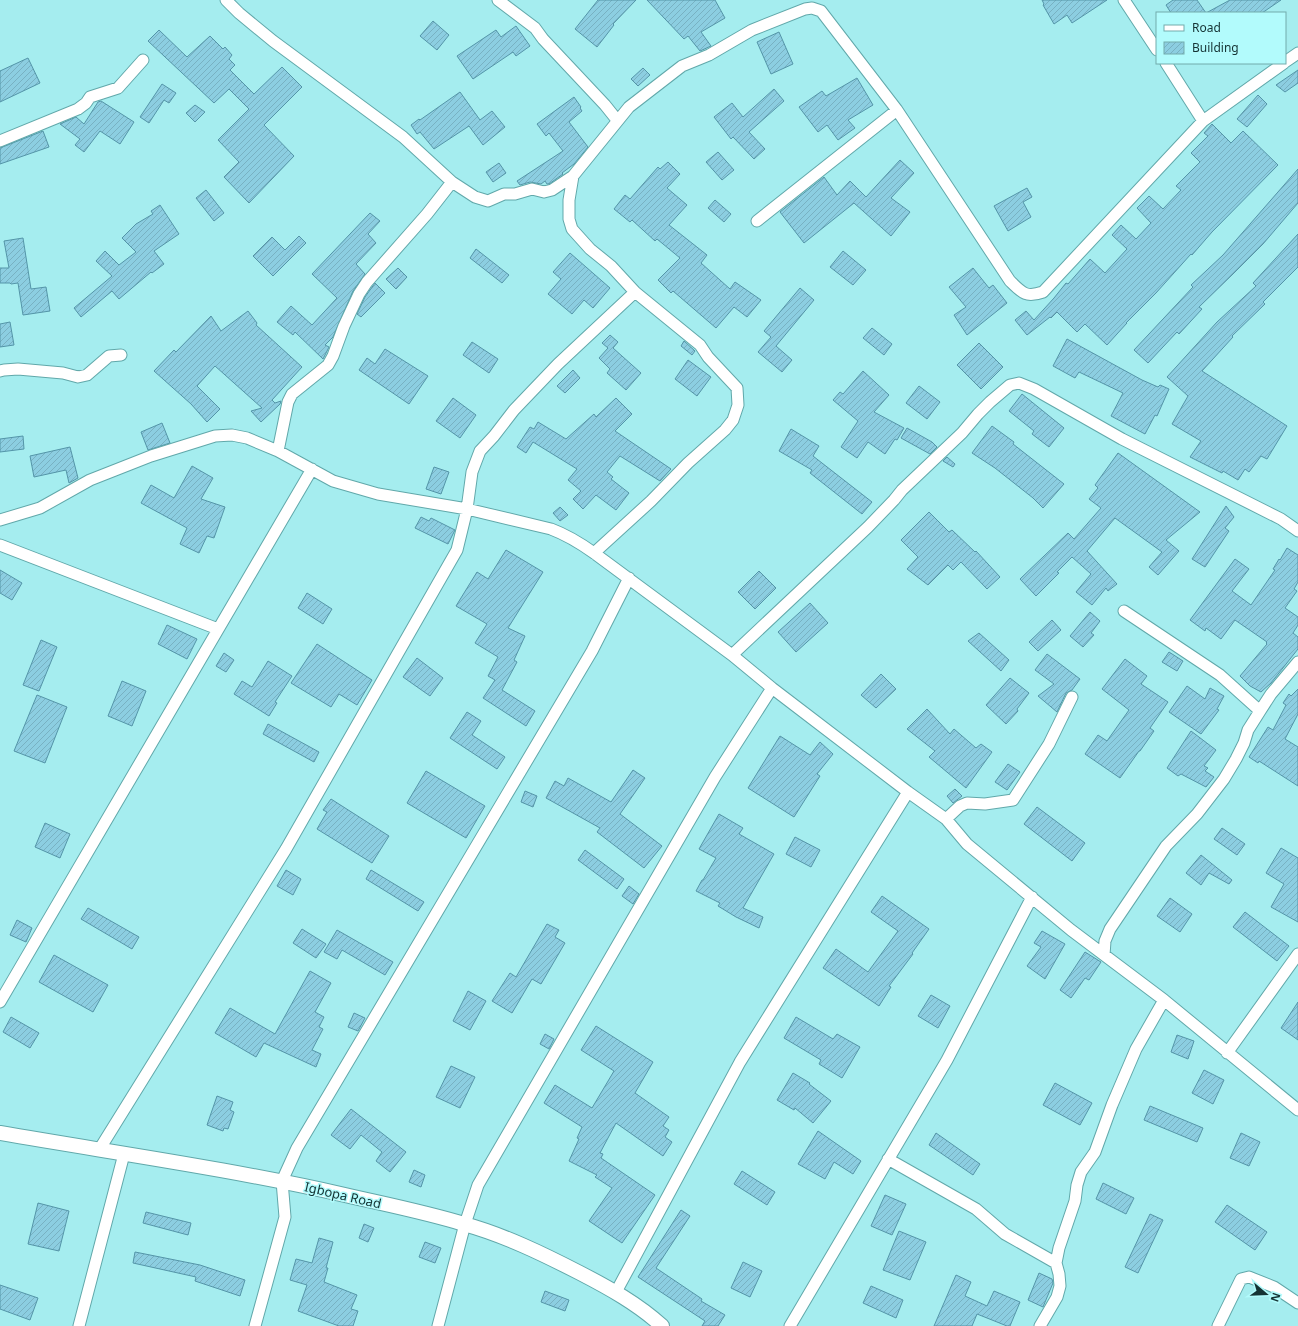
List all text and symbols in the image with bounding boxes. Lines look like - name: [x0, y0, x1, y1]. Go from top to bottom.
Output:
- legend: [1156, 12, 1286, 64]
- text: Road: [1192, 19, 1221, 36]
- text: Building: [1192, 39, 1239, 56]
- street label: Igbopa Road: [303, 1177, 383, 1213]
- north arrow: [1246, 1274, 1286, 1314]
- text: N: [1267, 1291, 1284, 1304]

